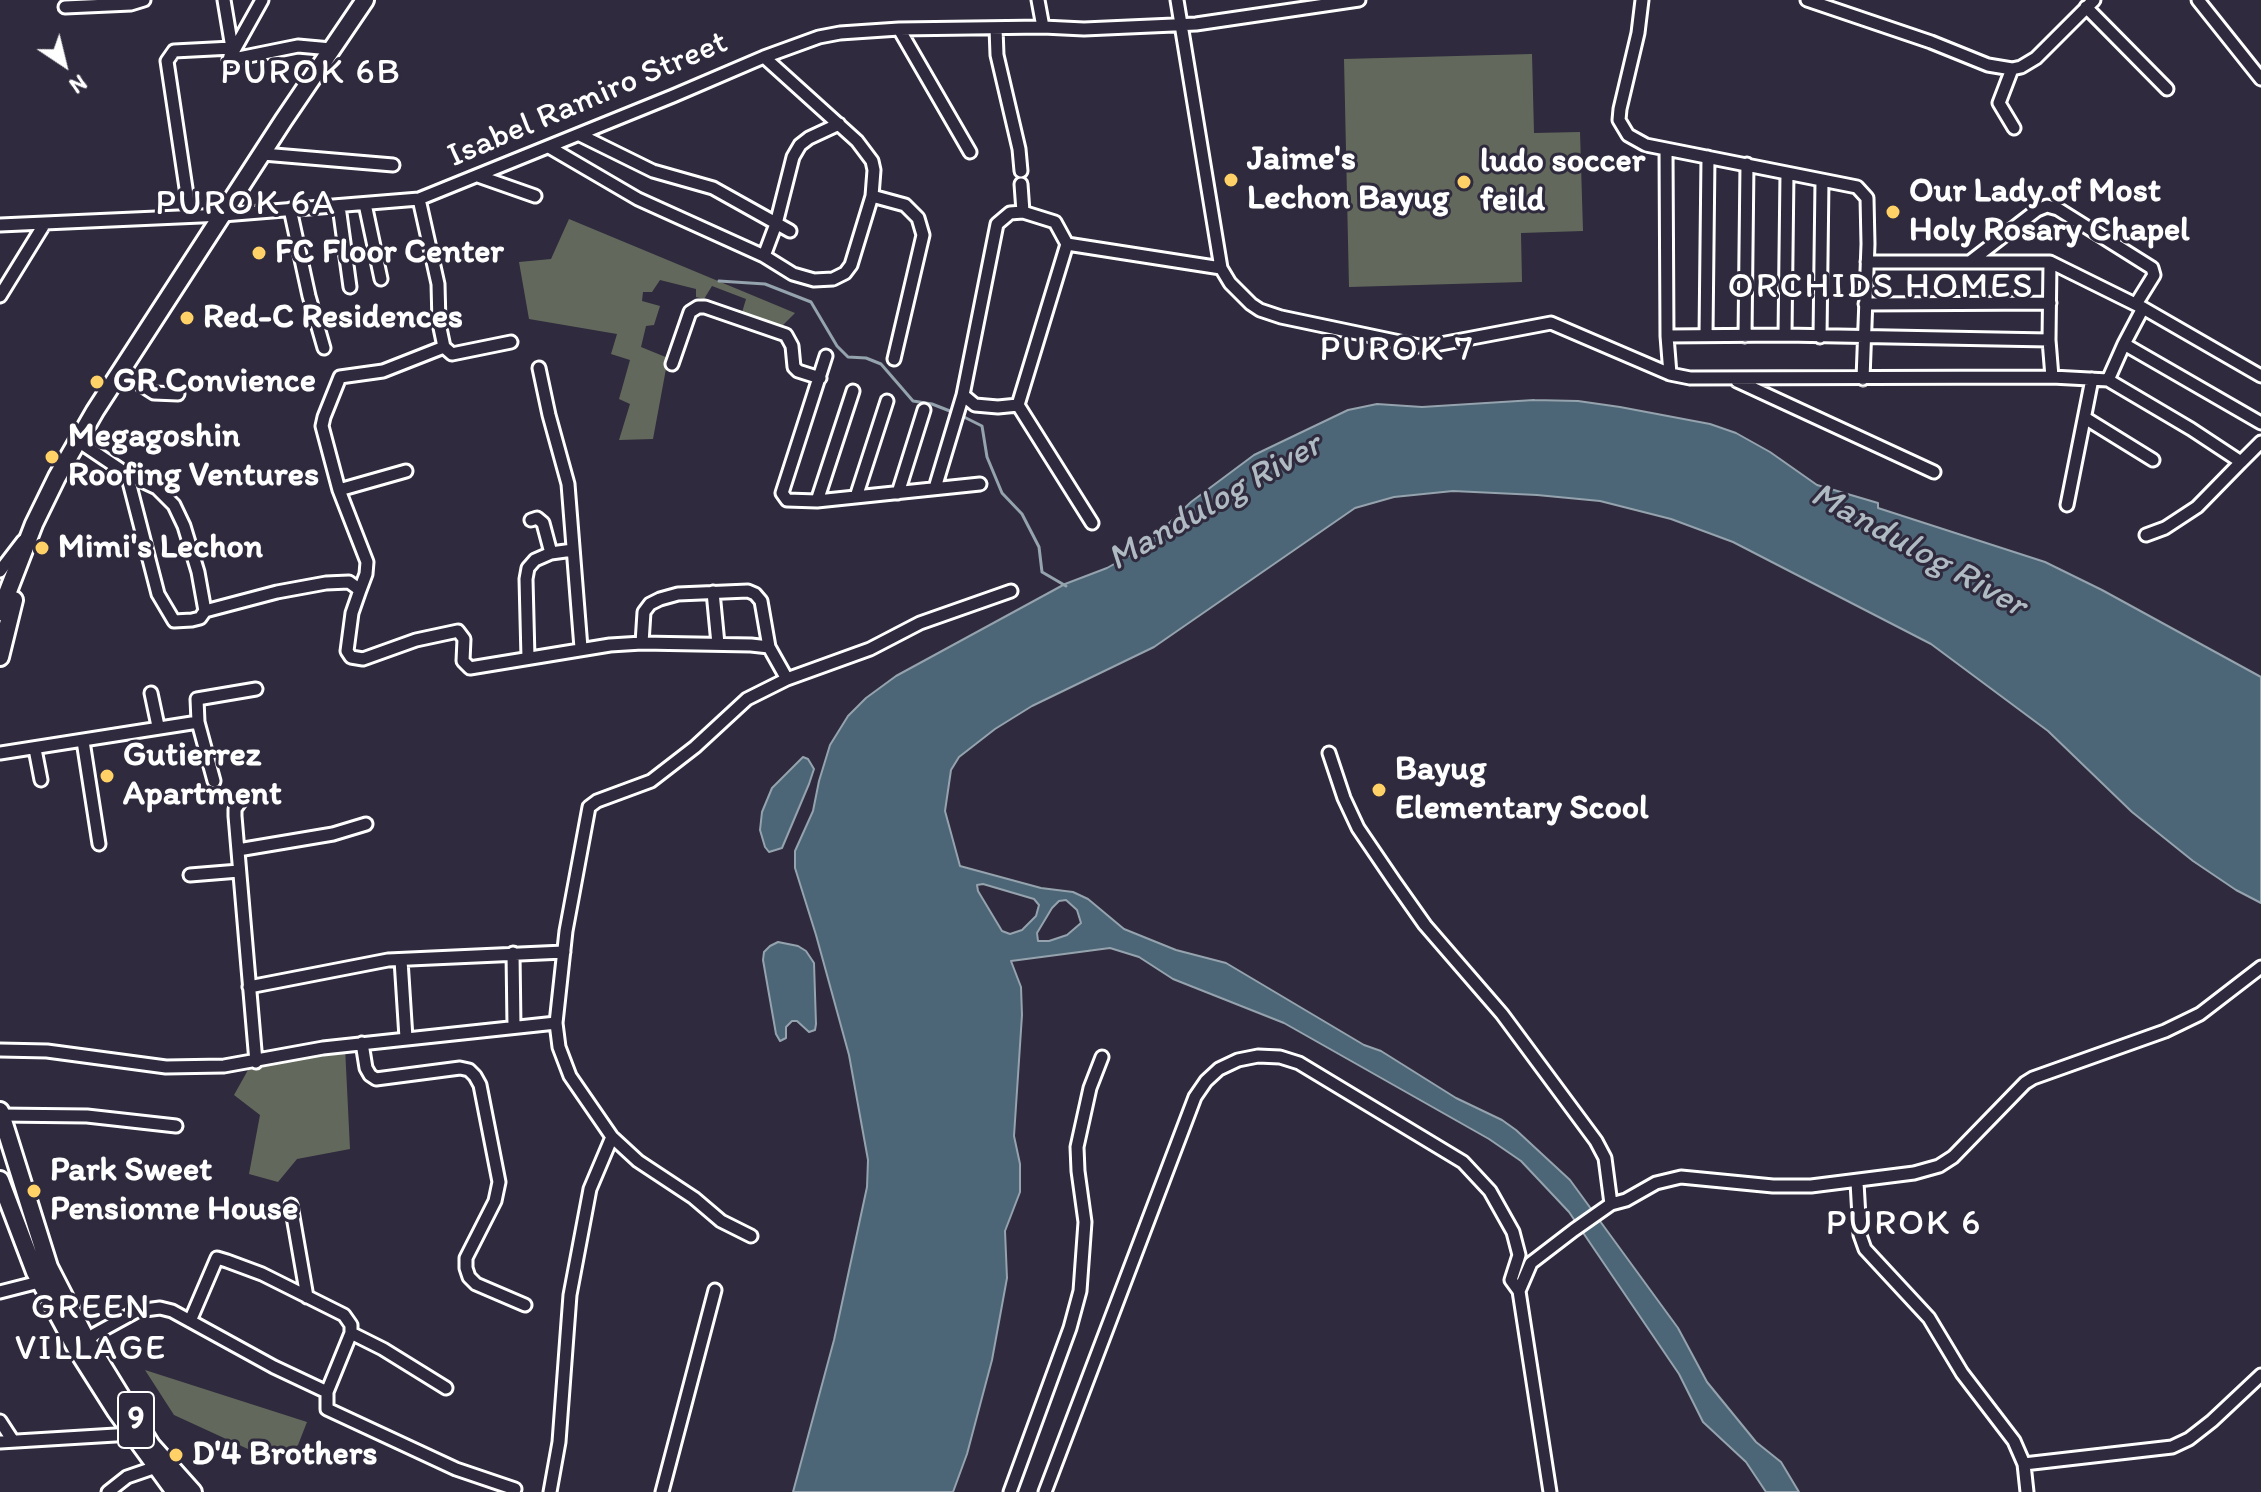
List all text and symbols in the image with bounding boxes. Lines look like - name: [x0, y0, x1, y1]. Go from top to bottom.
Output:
- street label: Isabel Ramiro Street: [442, 23, 734, 177]
- north arrow: [24, 24, 104, 104]
- district label: PUROK 6B: [220, 52, 402, 96]
- text: N: [64, 69, 92, 99]
- place label: Jaime's Lechon Bayug: [1247, 140, 1449, 220]
- place label: ludo soccer feild: [1480, 142, 1645, 222]
- marker: Jaime's Lechon Bayug: [1222, 171, 1240, 189]
- place label: Our Lady of Most Holy Rosary Chapel: [1909, 172, 2190, 252]
- marker: ludo soccer feild: [1455, 173, 1473, 191]
- district label: PUROK 6A: [155, 183, 337, 227]
- marker: Our Lady of Most Holy Rosary Chapel: [1884, 203, 1902, 221]
- place label: FC Floor Center: [275, 233, 504, 273]
- marker: FC Floor Center: [250, 244, 268, 262]
- district label: ORCHIDS HOMES: [1729, 266, 2033, 310]
- place label: Red-C Residences: [203, 298, 463, 338]
- marker: Red-C Residences: [178, 309, 196, 327]
- district label: PUROK 7: [1319, 329, 1475, 373]
- place label: GR Convience: [113, 362, 316, 402]
- marker: GR Convience: [88, 373, 106, 391]
- place label: Megagoshin Roofing Ventures: [68, 417, 319, 496]
- water label: Mandulog River: [1100, 424, 1330, 582]
- marker: Megagoshin Roofing Ventures: [43, 448, 61, 466]
- water label: Mandulog River: [1803, 474, 2033, 628]
- place label: Mimi's Lechon: [58, 528, 263, 568]
- marker: Mimi's Lechon: [33, 539, 51, 557]
- place label: Gutierrez Apartment: [123, 736, 282, 816]
- place label: Bayug Elementary Scool: [1395, 750, 1649, 830]
- marker: Gutierrez Apartment: [98, 767, 116, 785]
- marker: Bayug Elementary Scool: [1370, 781, 1388, 799]
- place label: Park Sweet Pensionne House: [50, 1151, 298, 1230]
- marker: Park Sweet Pensionne House: [25, 1182, 43, 1200]
- district label: PUROK 6: [1826, 1203, 1982, 1247]
- district label: GREEN VILLAGE: [15, 1287, 167, 1372]
- road number: 9: [118, 1392, 154, 1448]
- place label: D'4 Brothers: [192, 1435, 377, 1475]
- marker: D'4 Brothers: [167, 1446, 185, 1464]

